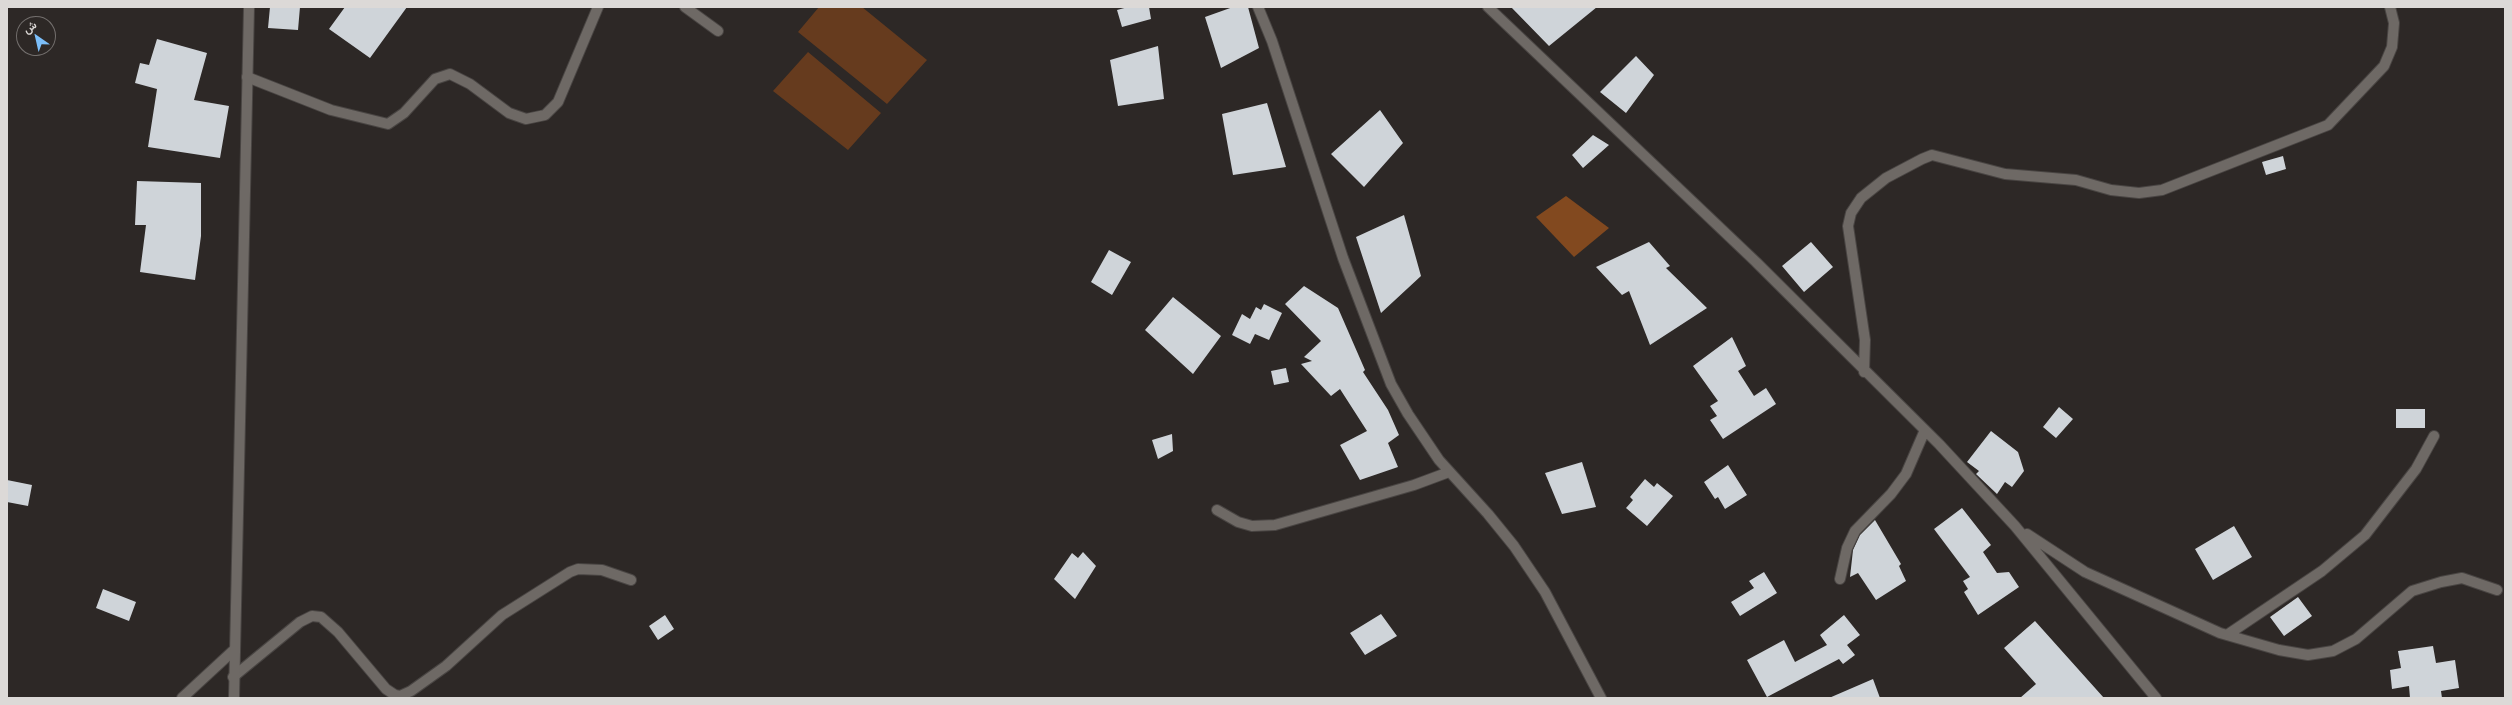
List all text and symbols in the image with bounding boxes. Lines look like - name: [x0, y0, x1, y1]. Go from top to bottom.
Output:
- north arrow: [16, 16, 56, 56]
- text: ش: [20, 17, 39, 36]

